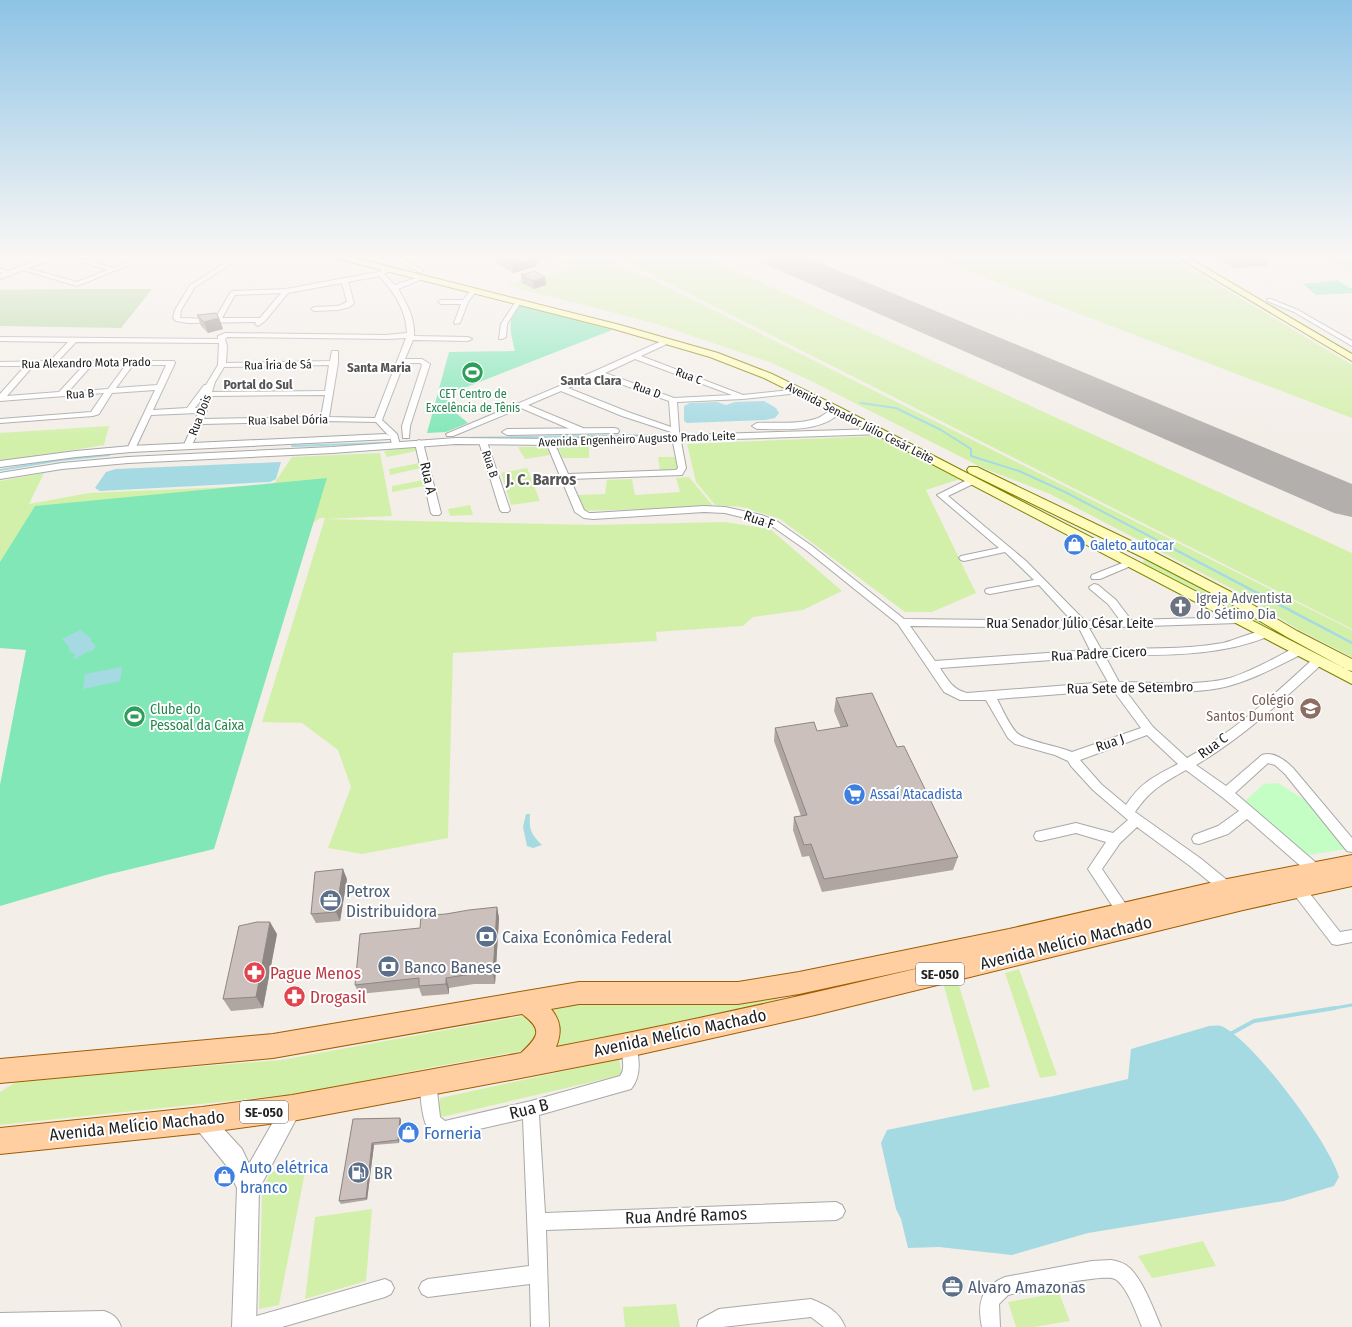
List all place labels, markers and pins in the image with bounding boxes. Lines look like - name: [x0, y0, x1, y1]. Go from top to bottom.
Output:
- sports icon: CET Centro de Excelência de Tênis: [460, 360, 486, 386]
- place label: CET Centro de Excelência de Tênis: [426, 387, 520, 415]
- shop icon: Galeto autocar: [1061, 532, 1087, 558]
- place label: Galeto autocar: [1090, 537, 1174, 554]
- place label: Igreja Adventista do Sétimo Dia: [1196, 590, 1292, 623]
- church icon: Igreja Adventista do Sétimo Dia: [1168, 593, 1194, 619]
- place label: Colégio Santos Dumont: [1206, 692, 1294, 725]
- school or university icon: Colégio Santos Dumont: [1297, 695, 1323, 721]
- place label: Clube do Pessoal da Caixa: [150, 701, 245, 734]
- sports icon: Clube do Pessoal da Caixa: [121, 704, 147, 730]
- supermarket icon: Assaí Atacadista: [842, 781, 868, 807]
- place label: Assaí Atacadista: [870, 786, 963, 803]
- place label: Petrox Distribuidora: [346, 881, 437, 922]
- office icon: Petrox Distribuidora: [318, 888, 344, 914]
- bank icon: Caixa Econômica Federal: [474, 924, 500, 950]
- place label: Caixa Econômica Federal: [502, 927, 672, 948]
- bank icon: Banco Banese: [375, 954, 401, 980]
- place label: Banco Banese: [404, 957, 501, 978]
- pharmacy icon: Pague Menos: [241, 960, 267, 986]
- place label: Pague Menos: [270, 963, 361, 984]
- pharmacy icon: Drogasil: [281, 984, 307, 1010]
- place label: Drogasil: [310, 987, 367, 1008]
- shop icon: Forneria: [395, 1120, 421, 1146]
- place label: Forneria: [424, 1123, 482, 1144]
- place label: Auto elétrica branco: [240, 1157, 329, 1198]
- fuel station icon: BR: [345, 1160, 371, 1186]
- place label: BR: [374, 1163, 393, 1184]
- shop icon: Auto elétrica branco: [211, 1164, 237, 1190]
- office icon: Alvaro Amazonas: [939, 1274, 965, 1300]
- place label: Alvaro Amazonas: [968, 1277, 1086, 1298]

